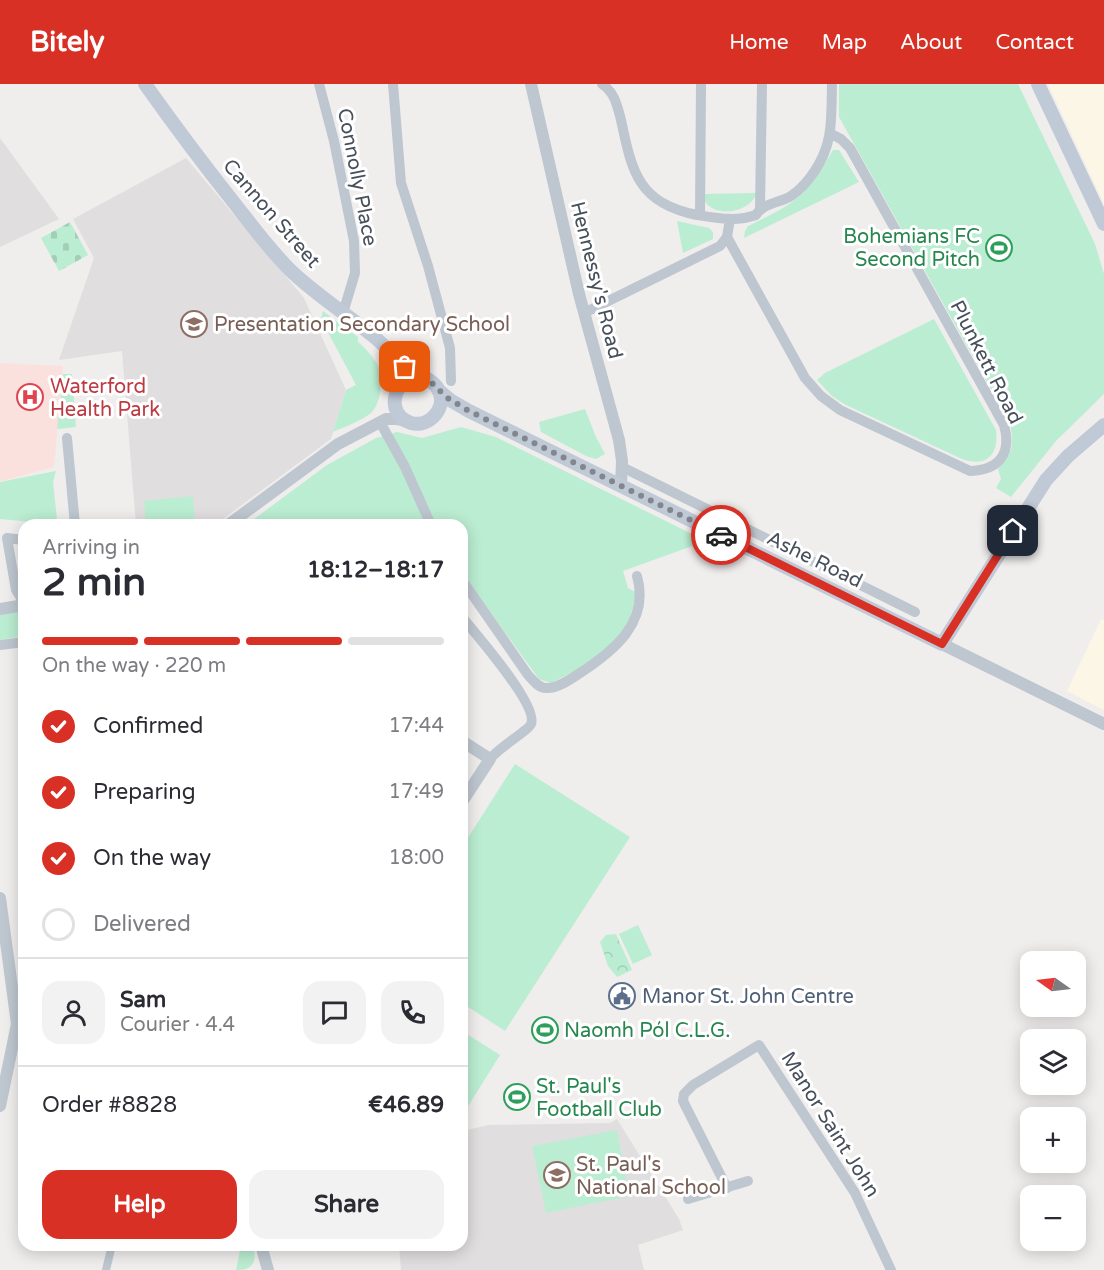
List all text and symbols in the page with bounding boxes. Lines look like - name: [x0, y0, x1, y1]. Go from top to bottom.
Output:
- text: Bitely: [30, 25, 105, 59]
- text: Home: [729, 30, 789, 55]
- text: Map: [822, 30, 867, 55]
- text: About: [900, 30, 962, 55]
- text: Contact: [995, 30, 1074, 55]
- street label: Connolly Place: [332, 106, 382, 248]
- street label: Cannon Street: [218, 154, 325, 273]
- street label: Hennessy's Road: [565, 199, 627, 361]
- place label: Bohemians FC Second Pitch: [843, 225, 980, 272]
- sports icon: Bohemians FC Second Pitch: [984, 233, 1014, 263]
- street label: Plunkett Road: [945, 297, 1028, 428]
- school or university icon: Presentation Secondary School: [179, 309, 209, 339]
- place label: Presentation Secondary School: [214, 313, 510, 337]
- pin: [379, 341, 430, 392]
- icon: bag: [388, 350, 421, 383]
- place label: Waterford Health Park: [50, 375, 160, 422]
- hospital icon: Waterford Health Park: [15, 382, 45, 412]
- courier: [691, 505, 751, 565]
- pin: [987, 505, 1038, 556]
- icon: home: [996, 514, 1029, 547]
- icon: car: [705, 519, 738, 552]
- street label: Ashe Road: [763, 526, 866, 593]
- text: Arriving in: [42, 536, 140, 560]
- text: 18:12–18:17: [307, 557, 444, 583]
- text: 2 min: [42, 559, 146, 606]
- text: On the way · 220 m: [42, 654, 226, 678]
- icon: check: [42, 710, 75, 743]
- text: Confirmed: [93, 713, 203, 739]
- text: 17:44: [389, 714, 444, 738]
- icon: check: [42, 776, 75, 809]
- text: Preparing: [93, 779, 196, 805]
- text: 17:49: [389, 780, 444, 804]
- icon: check: [42, 842, 75, 875]
- text: On the way: [93, 845, 211, 871]
- text: 18:00: [389, 846, 444, 870]
- text: Delivered: [93, 911, 191, 937]
- north arrow: [1020, 951, 1086, 1017]
- map controls: [1020, 951, 1086, 1251]
- button: person: [42, 981, 105, 1044]
- button: chat: [303, 981, 366, 1044]
- button: phone: [381, 981, 444, 1044]
- public building icon: Manor St. John Centre: [607, 981, 637, 1011]
- place label: Manor St. John Centre: [642, 985, 854, 1009]
- text: Sam: [120, 987, 166, 1013]
- text: Courier · 4.4: [120, 1013, 235, 1037]
- sports icon: Naomh Pól C.L.G.: [530, 1015, 560, 1045]
- place label: Naomh Pól C.L.G.: [564, 1019, 730, 1043]
- button: layers: [1020, 1029, 1086, 1095]
- street label: Manor Saint John: [776, 1047, 885, 1202]
- place label: St. Paul's Football Club: [536, 1075, 662, 1122]
- sports icon: St. Paul's Football Club: [502, 1082, 532, 1112]
- text: Order #8828: [42, 1092, 177, 1118]
- text: €46.89: [368, 1092, 444, 1118]
- button: +: [1020, 1107, 1086, 1173]
- place label: St. Paul's National School: [576, 1153, 726, 1200]
- school or university icon: St. Paul's National School: [542, 1160, 572, 1190]
- button: Help: [42, 1170, 237, 1239]
- button: Share: [249, 1170, 444, 1239]
- button: −: [1020, 1185, 1086, 1251]

